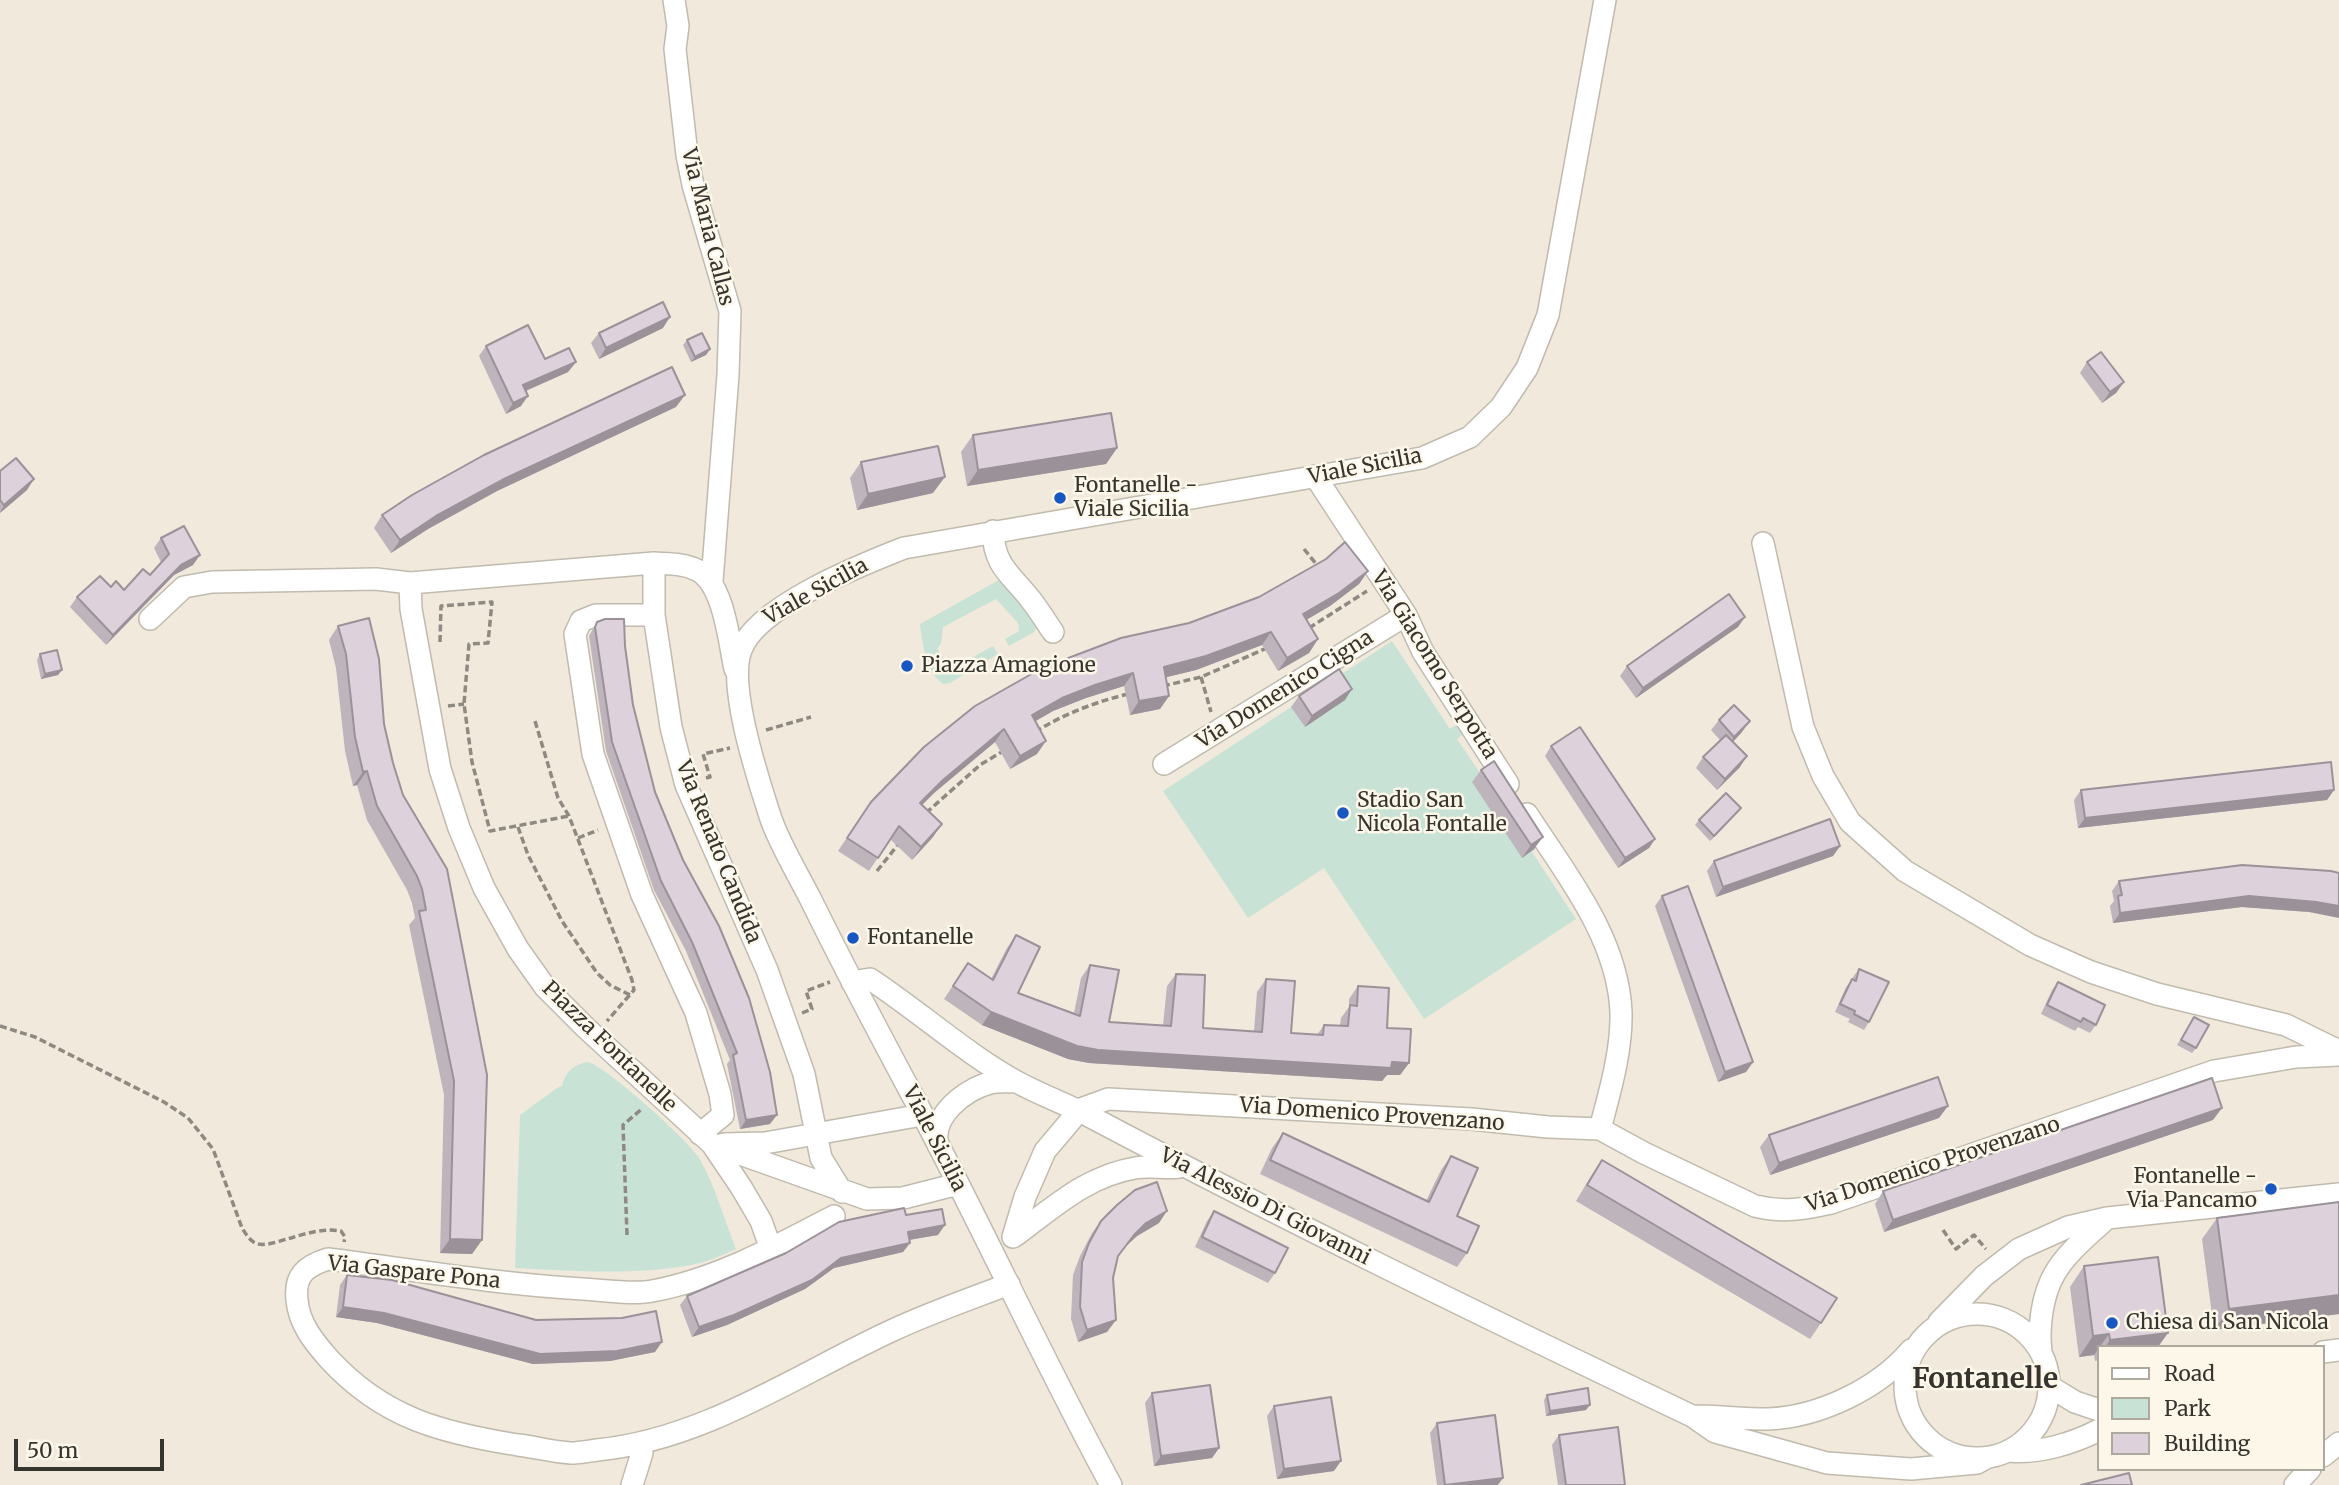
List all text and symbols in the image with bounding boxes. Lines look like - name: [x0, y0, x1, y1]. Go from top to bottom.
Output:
- street label: Via Maria Callas: [675, 146, 739, 308]
- street label: Viale Sicilia: [1306, 444, 1424, 490]
- place label: Fontanelle - Viale Sicilia: [1074, 473, 1197, 523]
- marker: Fontanelle - Viale Sicilia: [1052, 490, 1068, 506]
- street label: Viale Sicilia: [760, 553, 872, 631]
- street label: Via Giacomo Serpotta: [1366, 566, 1502, 764]
- street label: Via Domenico Cigna: [1192, 625, 1378, 755]
- place label: Piazza Amagione: [921, 653, 1096, 679]
- marker: Piazza Amagione: [899, 658, 915, 674]
- street label: Via Renato Candida: [670, 757, 766, 947]
- place label: Stadio San Nicola Fontalle: [1357, 788, 1507, 838]
- marker: Stadio San Nicola Fontalle: [1335, 805, 1351, 821]
- place label: Fontanelle: [867, 925, 973, 951]
- marker: Fontanelle: [845, 930, 861, 946]
- street label: Piazza Fontanelle: [536, 976, 682, 1118]
- street label: Viale Sicilia: [897, 1082, 971, 1196]
- street label: Via Domenico Provenzano: [1239, 1093, 1505, 1137]
- street label: Via Domenico Provenzano: [1803, 1112, 2063, 1218]
- street label: Via Alessio Di Giovanni: [1155, 1143, 1375, 1271]
- place label: Fontanelle - Via Pancamo: [2127, 1164, 2257, 1214]
- marker: Fontanelle - Via Pancamo: [2263, 1181, 2279, 1197]
- street label: Via Gaspare Pona: [326, 1251, 502, 1295]
- place label: Chiesa di San Nicola: [2126, 1310, 2329, 1336]
- marker: Chiesa di San Nicola: [2104, 1315, 2120, 1331]
- legend: [2098, 1345, 2325, 1471]
- text: Road: [2164, 1360, 2215, 1387]
- district label: Fontanelle: [1912, 1363, 2058, 1397]
- text: Park: [2164, 1395, 2211, 1422]
- scale bar: [18, 1426, 168, 1470]
- text: Building: [2164, 1430, 2250, 1457]
- text: 50 m: [27, 1437, 78, 1464]

